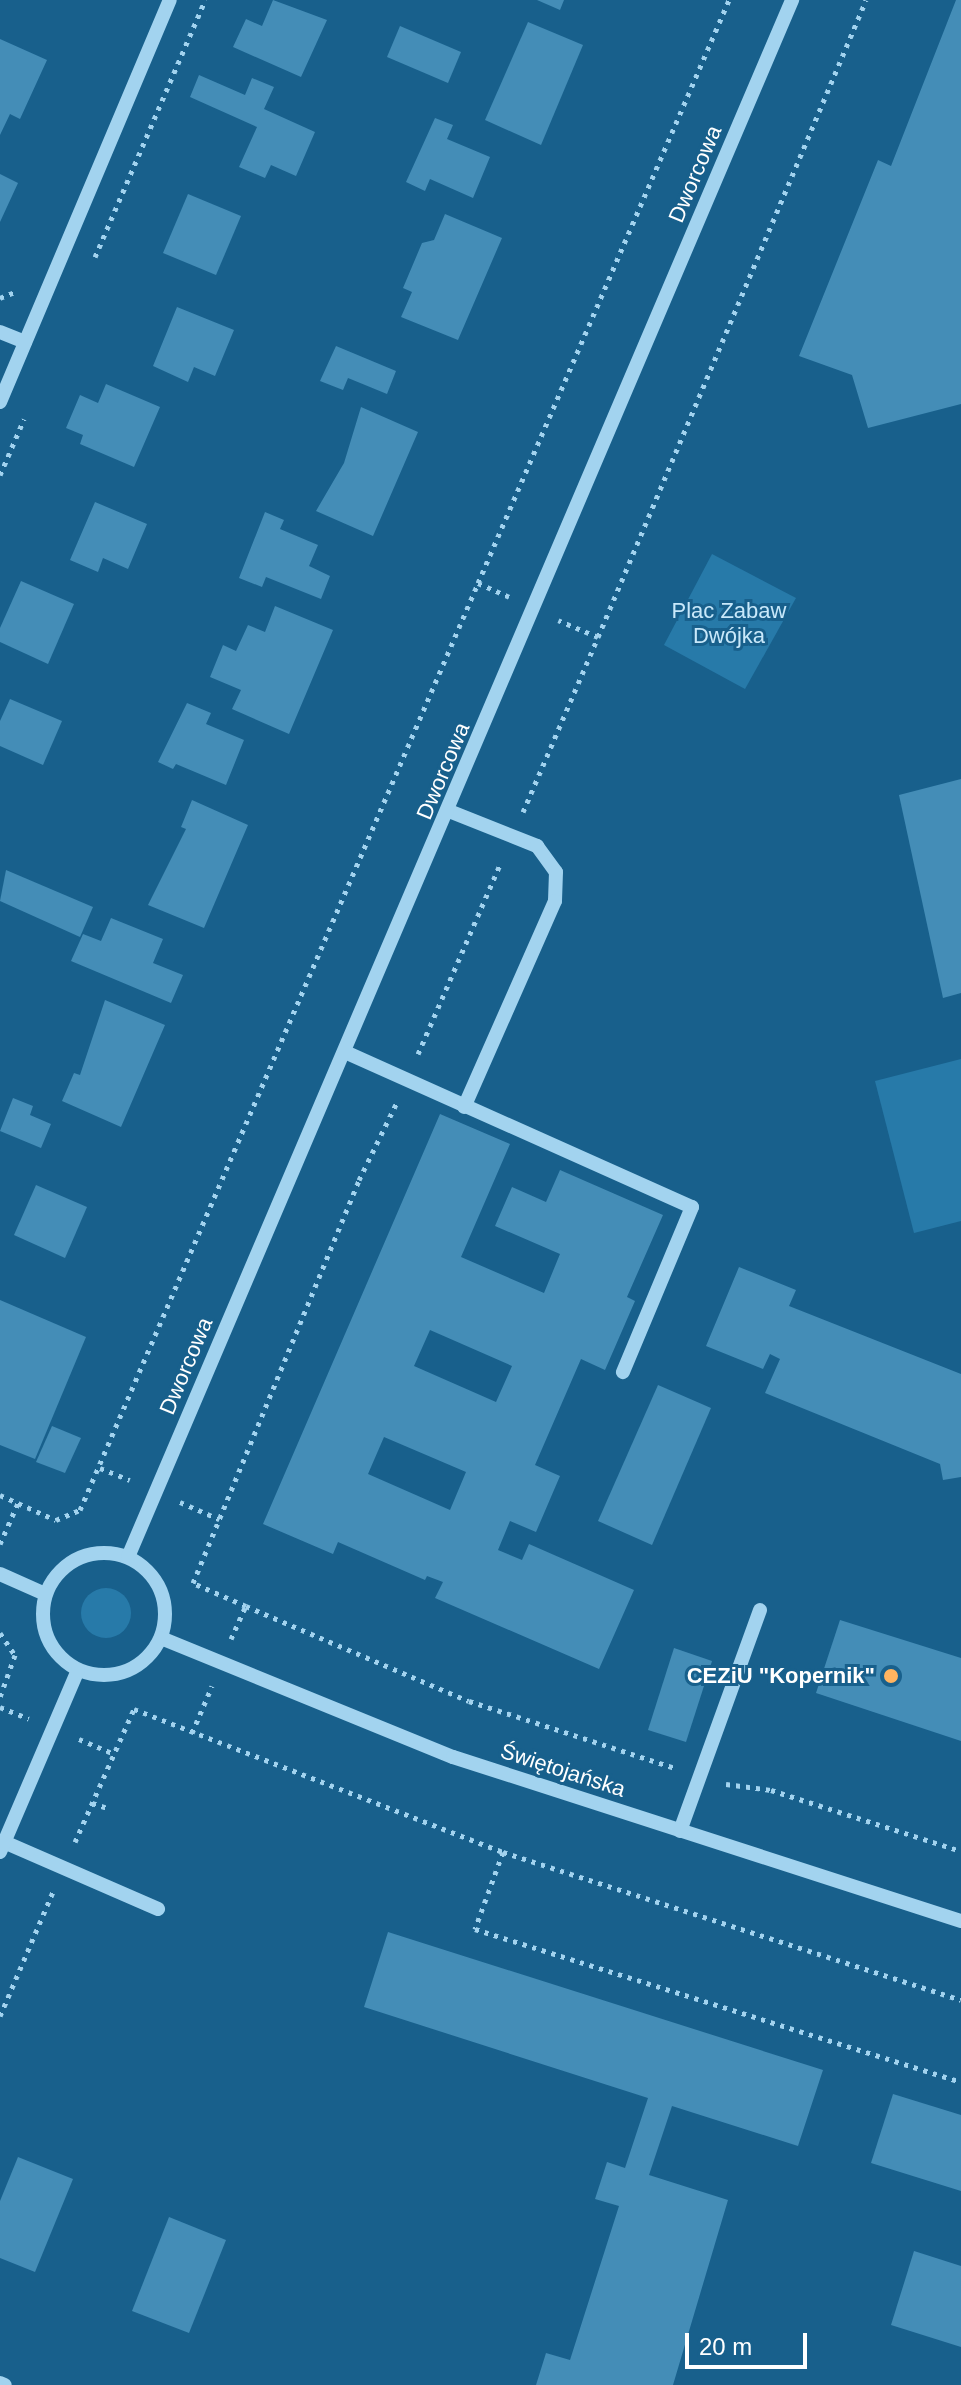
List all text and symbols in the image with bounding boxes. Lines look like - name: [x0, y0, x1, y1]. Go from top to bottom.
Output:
- street label: Dworcowa: [663, 122, 727, 226]
- park label: Plac Zabaw Dwójka: [672, 597, 786, 648]
- street label: Dworcowa: [411, 719, 475, 823]
- street label: Dworcowa: [154, 1314, 218, 1418]
- place label: CEZiU "Kopernik": [687, 1663, 875, 1689]
- marker: CEZiU "Kopernik": [882, 1667, 900, 1685]
- street label: Świętojańska: [497, 1737, 629, 1803]
- scale bar: [689, 2317, 811, 2367]
- text: 20 m: [699, 2333, 752, 2360]

